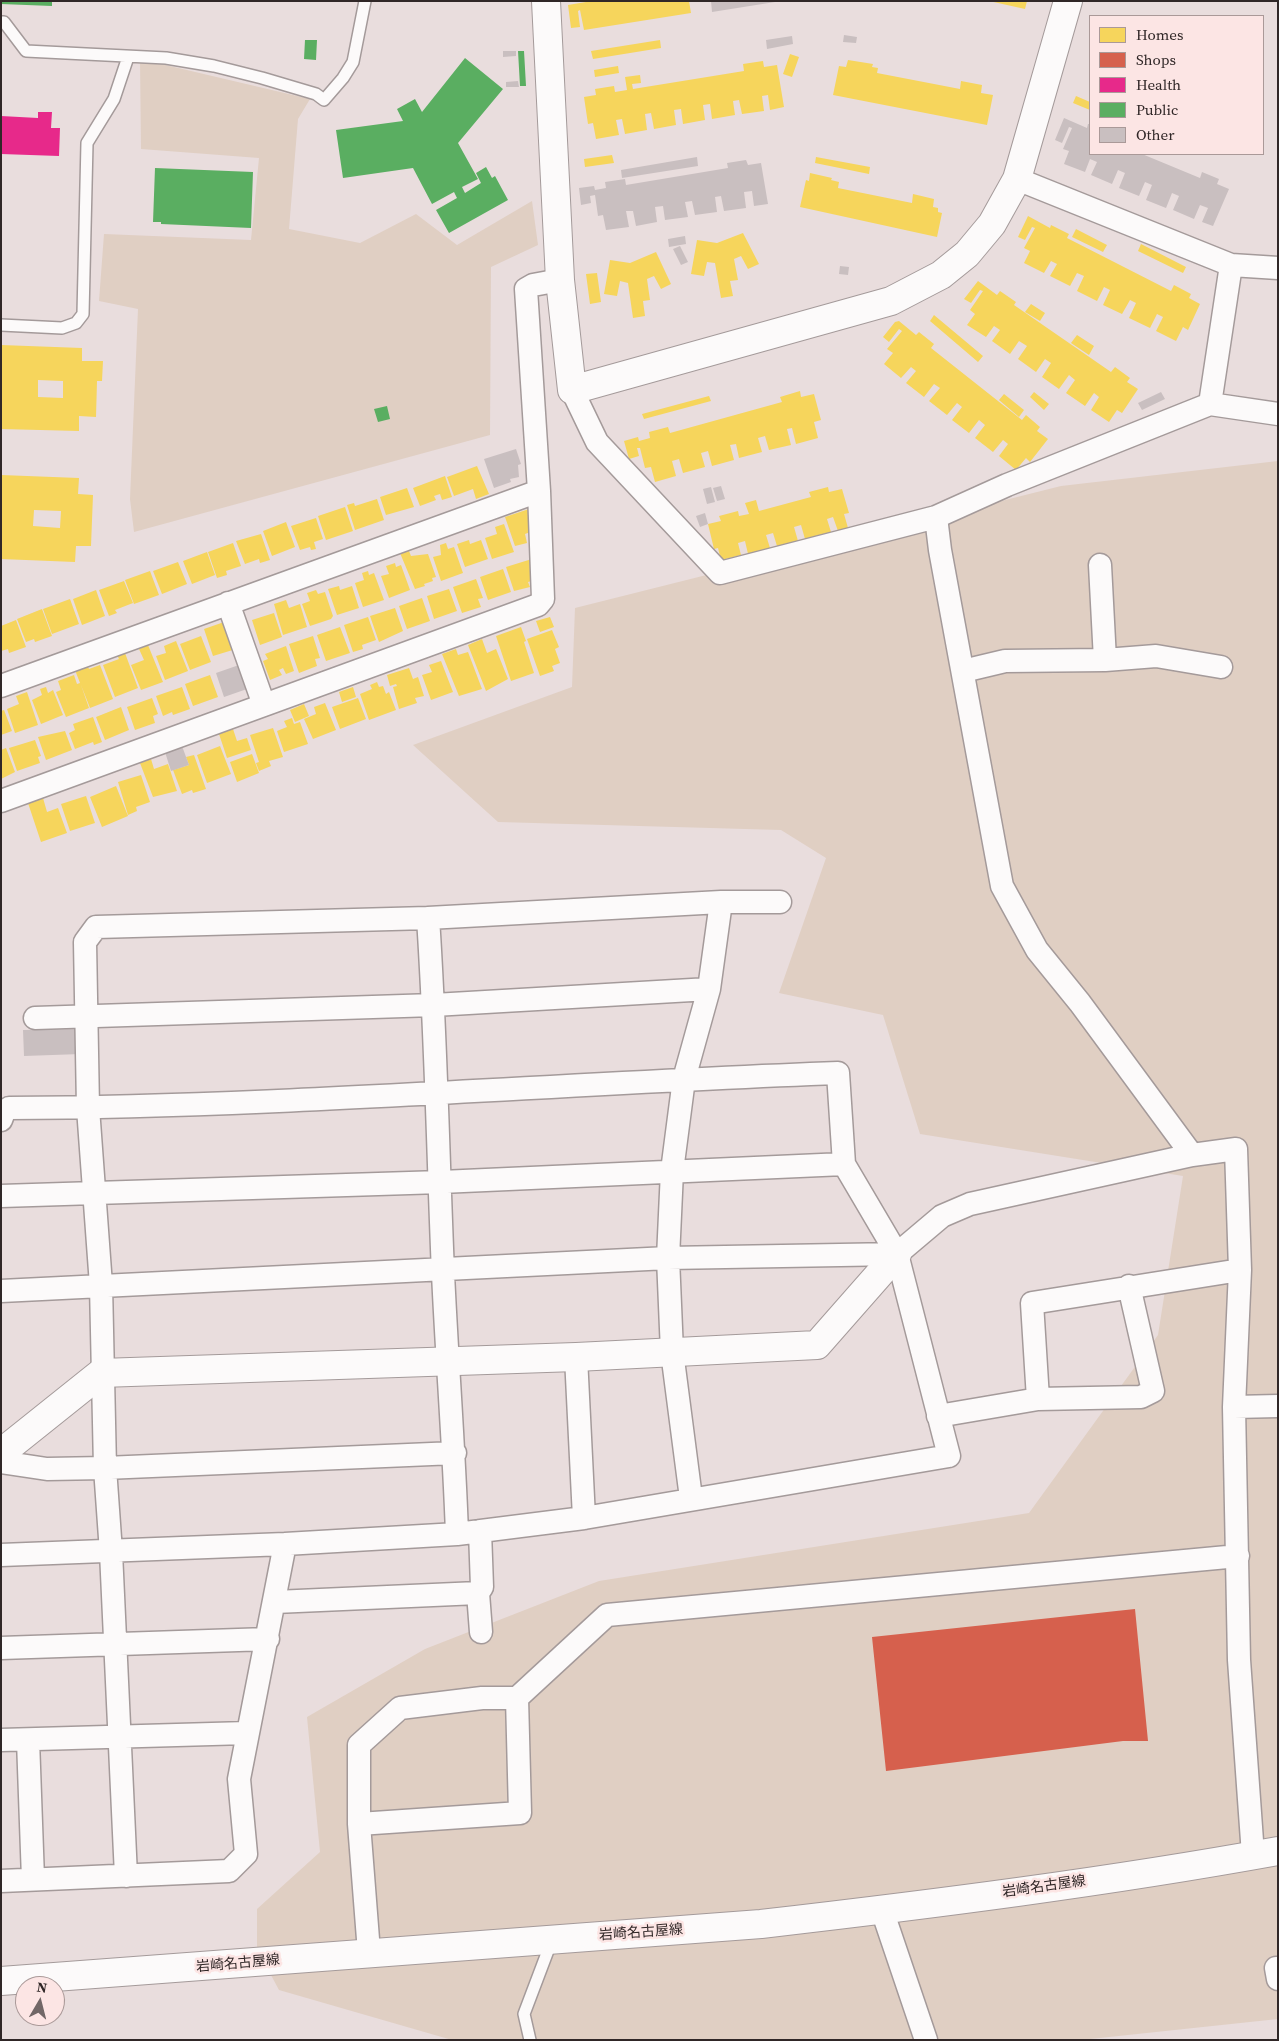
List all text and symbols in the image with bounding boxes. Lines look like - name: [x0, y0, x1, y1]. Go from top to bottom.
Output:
- legend: [1089, 15, 1264, 155]
- text: Homes: [1136, 24, 1183, 45]
- text: Shops: [1136, 49, 1176, 70]
- text: Health: [1136, 74, 1181, 95]
- text: Public: [1136, 99, 1178, 120]
- text: Other: [1136, 124, 1175, 145]
- street label: 岩崎名古屋線: [1001, 1873, 1087, 1901]
- street label: 岩崎名古屋線: [599, 1922, 683, 1944]
- street label: 岩崎名古屋線: [195, 1952, 281, 1976]
- north arrow: [15, 1976, 65, 2026]
- text: N: [35, 1977, 48, 1998]

